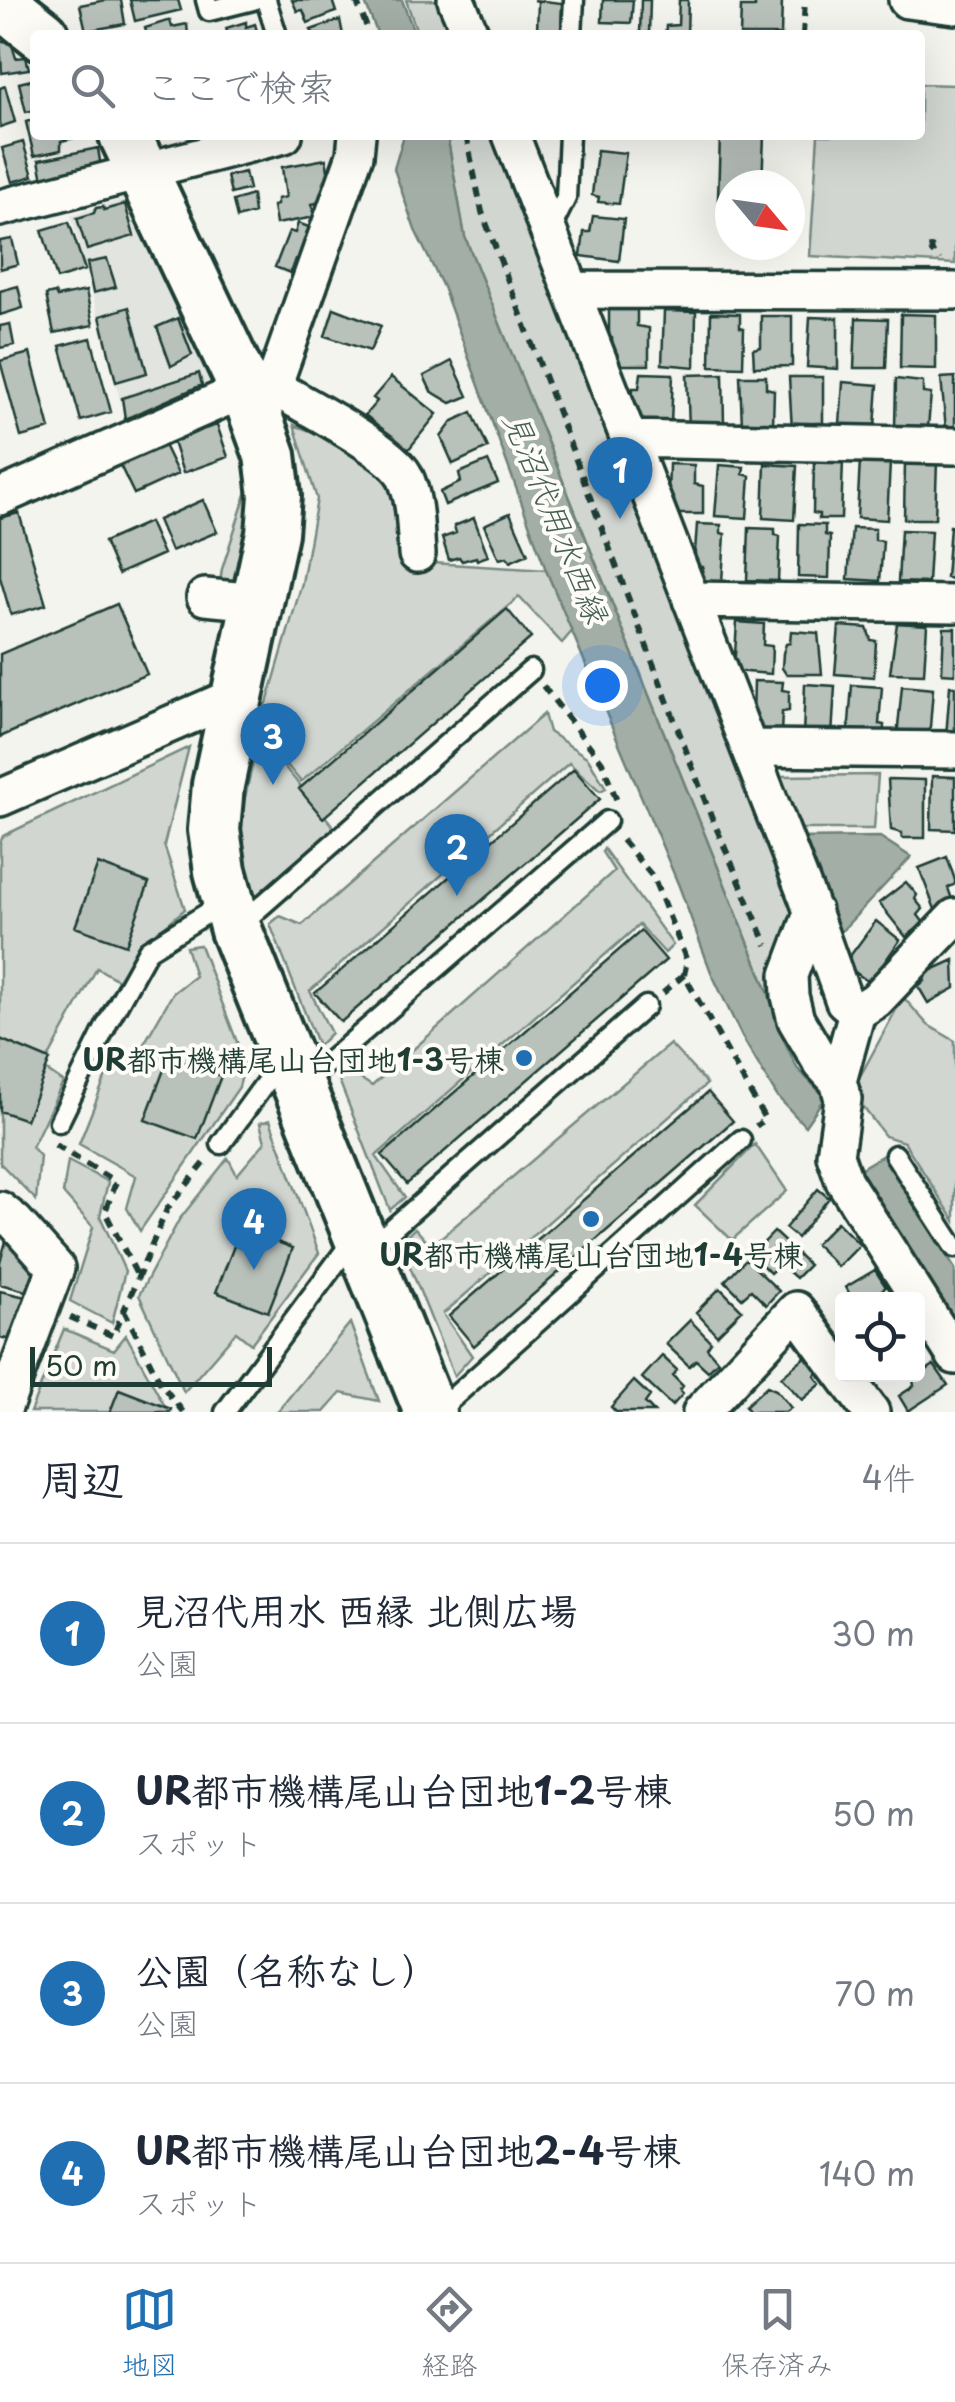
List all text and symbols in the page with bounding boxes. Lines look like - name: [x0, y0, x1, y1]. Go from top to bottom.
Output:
- search box: [30, 30, 925, 140]
- text: ここで検索: [145, 57, 335, 114]
- icon: search: [65, 58, 120, 113]
- north arrow: [715, 170, 805, 260]
- water label: 見沼代用水西縁: [493, 404, 622, 633]
- pin: 1: [588, 436, 652, 519]
- your location: [577, 660, 628, 711]
- pin: 3: [240, 702, 306, 785]
- pin: 2: [424, 814, 490, 896]
- place label: UR都市機構尾山台団地1-3号棟: [82, 1036, 504, 1081]
- marker: UR都市機構尾山台団地1-3号棟: [513, 1047, 535, 1069]
- pin: 4: [222, 1188, 286, 1270]
- marker: UR都市機構尾山台団地1-4号棟: [580, 1208, 602, 1230]
- place label: UR都市機構尾山台団地1-4号棟: [379, 1231, 803, 1276]
- map controls: [835, 1292, 925, 1382]
- button: locate: [835, 1292, 925, 1382]
- scale bar: [30, 1342, 272, 1386]
- text: 50 m: [45, 1343, 118, 1386]
- text: 周辺: [40, 1446, 124, 1509]
- text: 4件: [862, 1453, 915, 1501]
- text: 見沼代用水 西縁 北側広場: [135, 1581, 577, 1638]
- text: 1: [65, 1609, 80, 1657]
- text: 30 m: [831, 1609, 915, 1657]
- text: 公園: [135, 1638, 199, 1686]
- text: UR都市機構尾山台団地1-2号棟: [135, 1761, 671, 1818]
- text: 2: [61, 1789, 84, 1837]
- text: 50 m: [832, 1789, 915, 1837]
- text: スポット: [135, 1818, 263, 1866]
- text: 公園（名称なし）: [135, 1941, 439, 1998]
- text: 3: [62, 1969, 83, 2017]
- text: 70 m: [835, 1969, 915, 2017]
- text: 公園: [135, 1998, 199, 2046]
- text: UR都市機構尾山台団地2-4号棟: [135, 2121, 680, 2178]
- text: 4: [62, 2149, 83, 2197]
- text: 140 m: [819, 2149, 915, 2197]
- text: スポット: [135, 2178, 263, 2226]
- tab: 地図: [122, 2282, 178, 2385]
- tab: 経路: [421, 2282, 477, 2385]
- tab: 保存済み: [721, 2282, 833, 2385]

